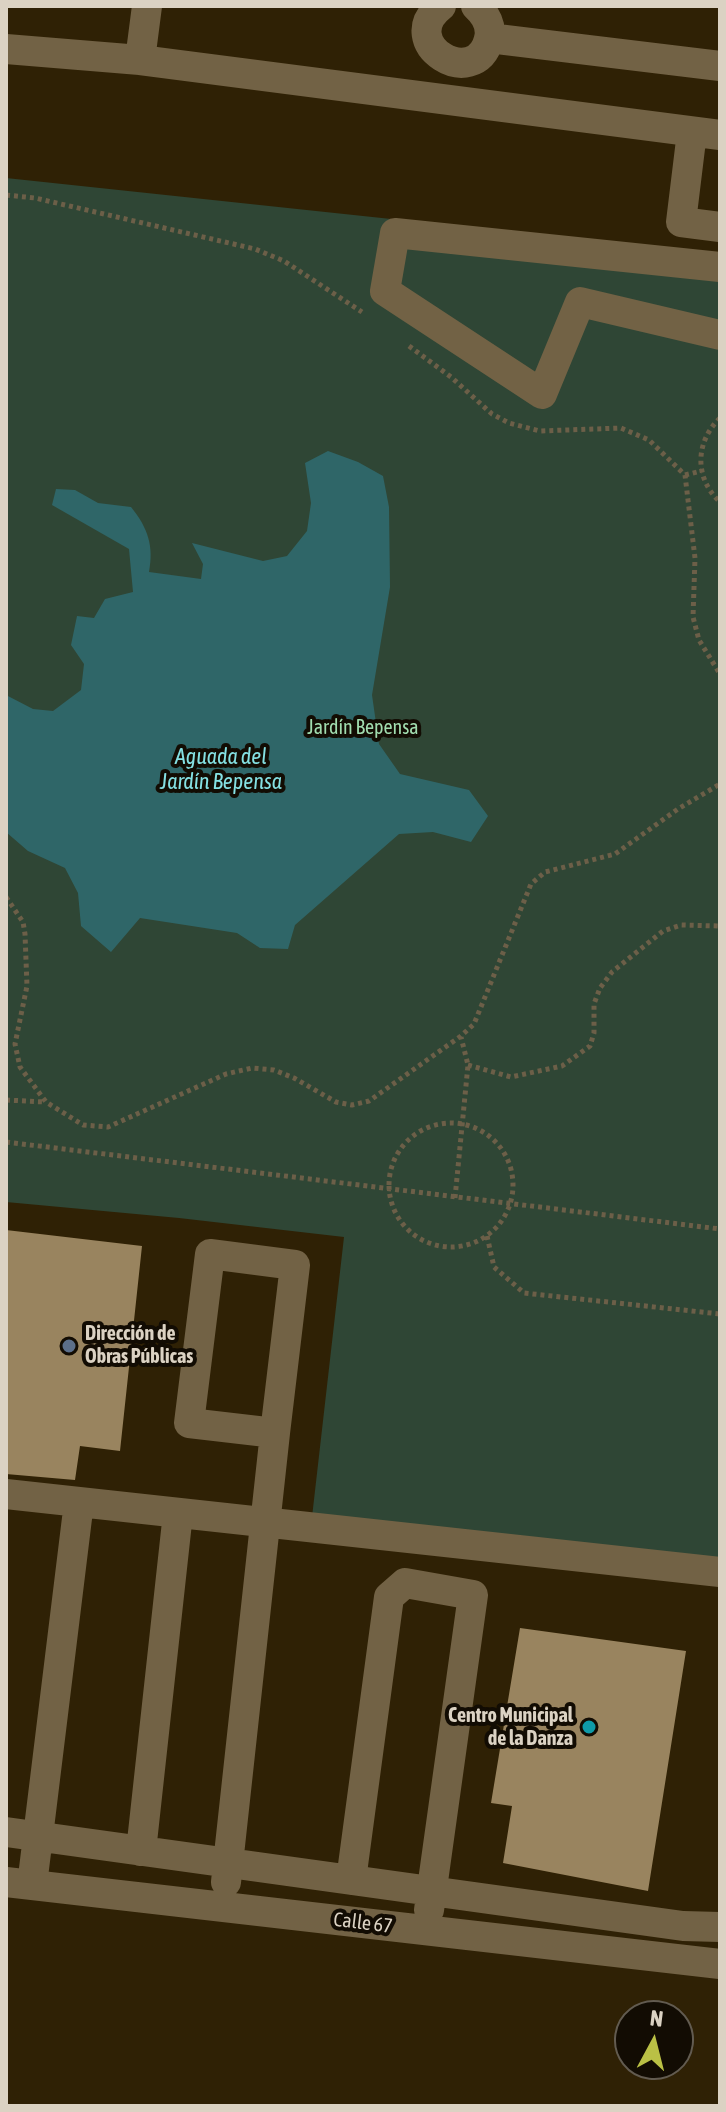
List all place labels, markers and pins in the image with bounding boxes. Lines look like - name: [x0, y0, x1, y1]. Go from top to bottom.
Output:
- place label: Dirección de Obras Públicas: [85, 1322, 193, 1369]
- marker: Dirección de Obras Públicas: [60, 1337, 78, 1355]
- place label: Centro Municipal de la Danza: [448, 1704, 573, 1751]
- marker: Centro Municipal de la Danza: [580, 1718, 598, 1736]

